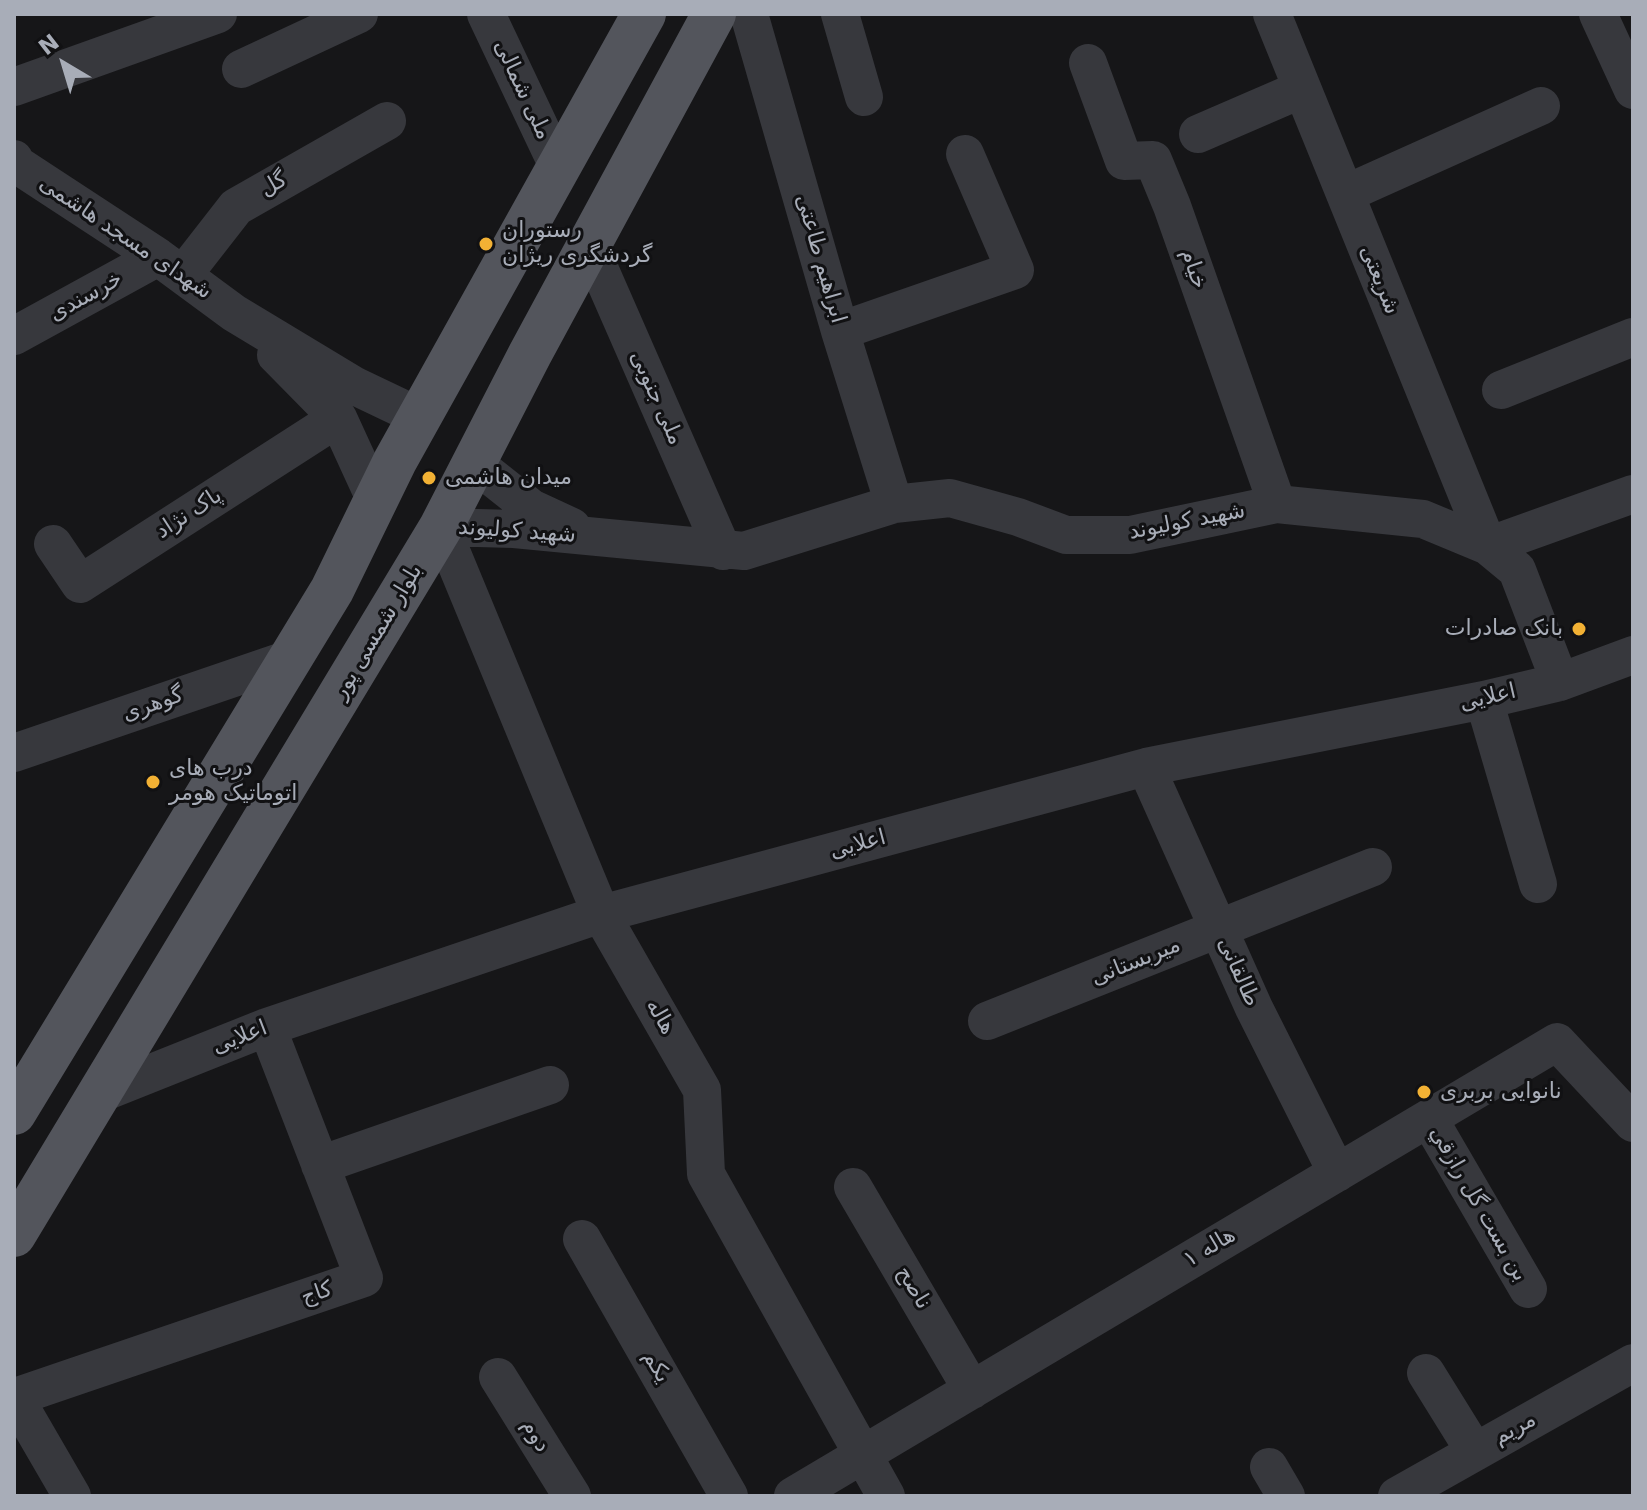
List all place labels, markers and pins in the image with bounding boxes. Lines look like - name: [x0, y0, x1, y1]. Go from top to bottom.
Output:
- place label: رستوران گردشگری ریژان: [502, 218, 652, 270]
- marker: رستوران گردشگری ریژان: [477, 235, 495, 253]
- place label: میدان هاشمی: [445, 465, 572, 491]
- marker: میدان هاشمی: [420, 469, 438, 487]
- place label: بانک صادرات: [1445, 616, 1563, 642]
- marker: بانک صادرات: [1570, 620, 1588, 638]
- place label: درب های اتوماتیک هومر: [169, 756, 297, 808]
- marker: درب های اتوماتیک هومر: [144, 773, 162, 791]
- place label: نانوایی بربری: [1440, 1079, 1562, 1105]
- marker: نانوایی بربری: [1415, 1083, 1433, 1101]

